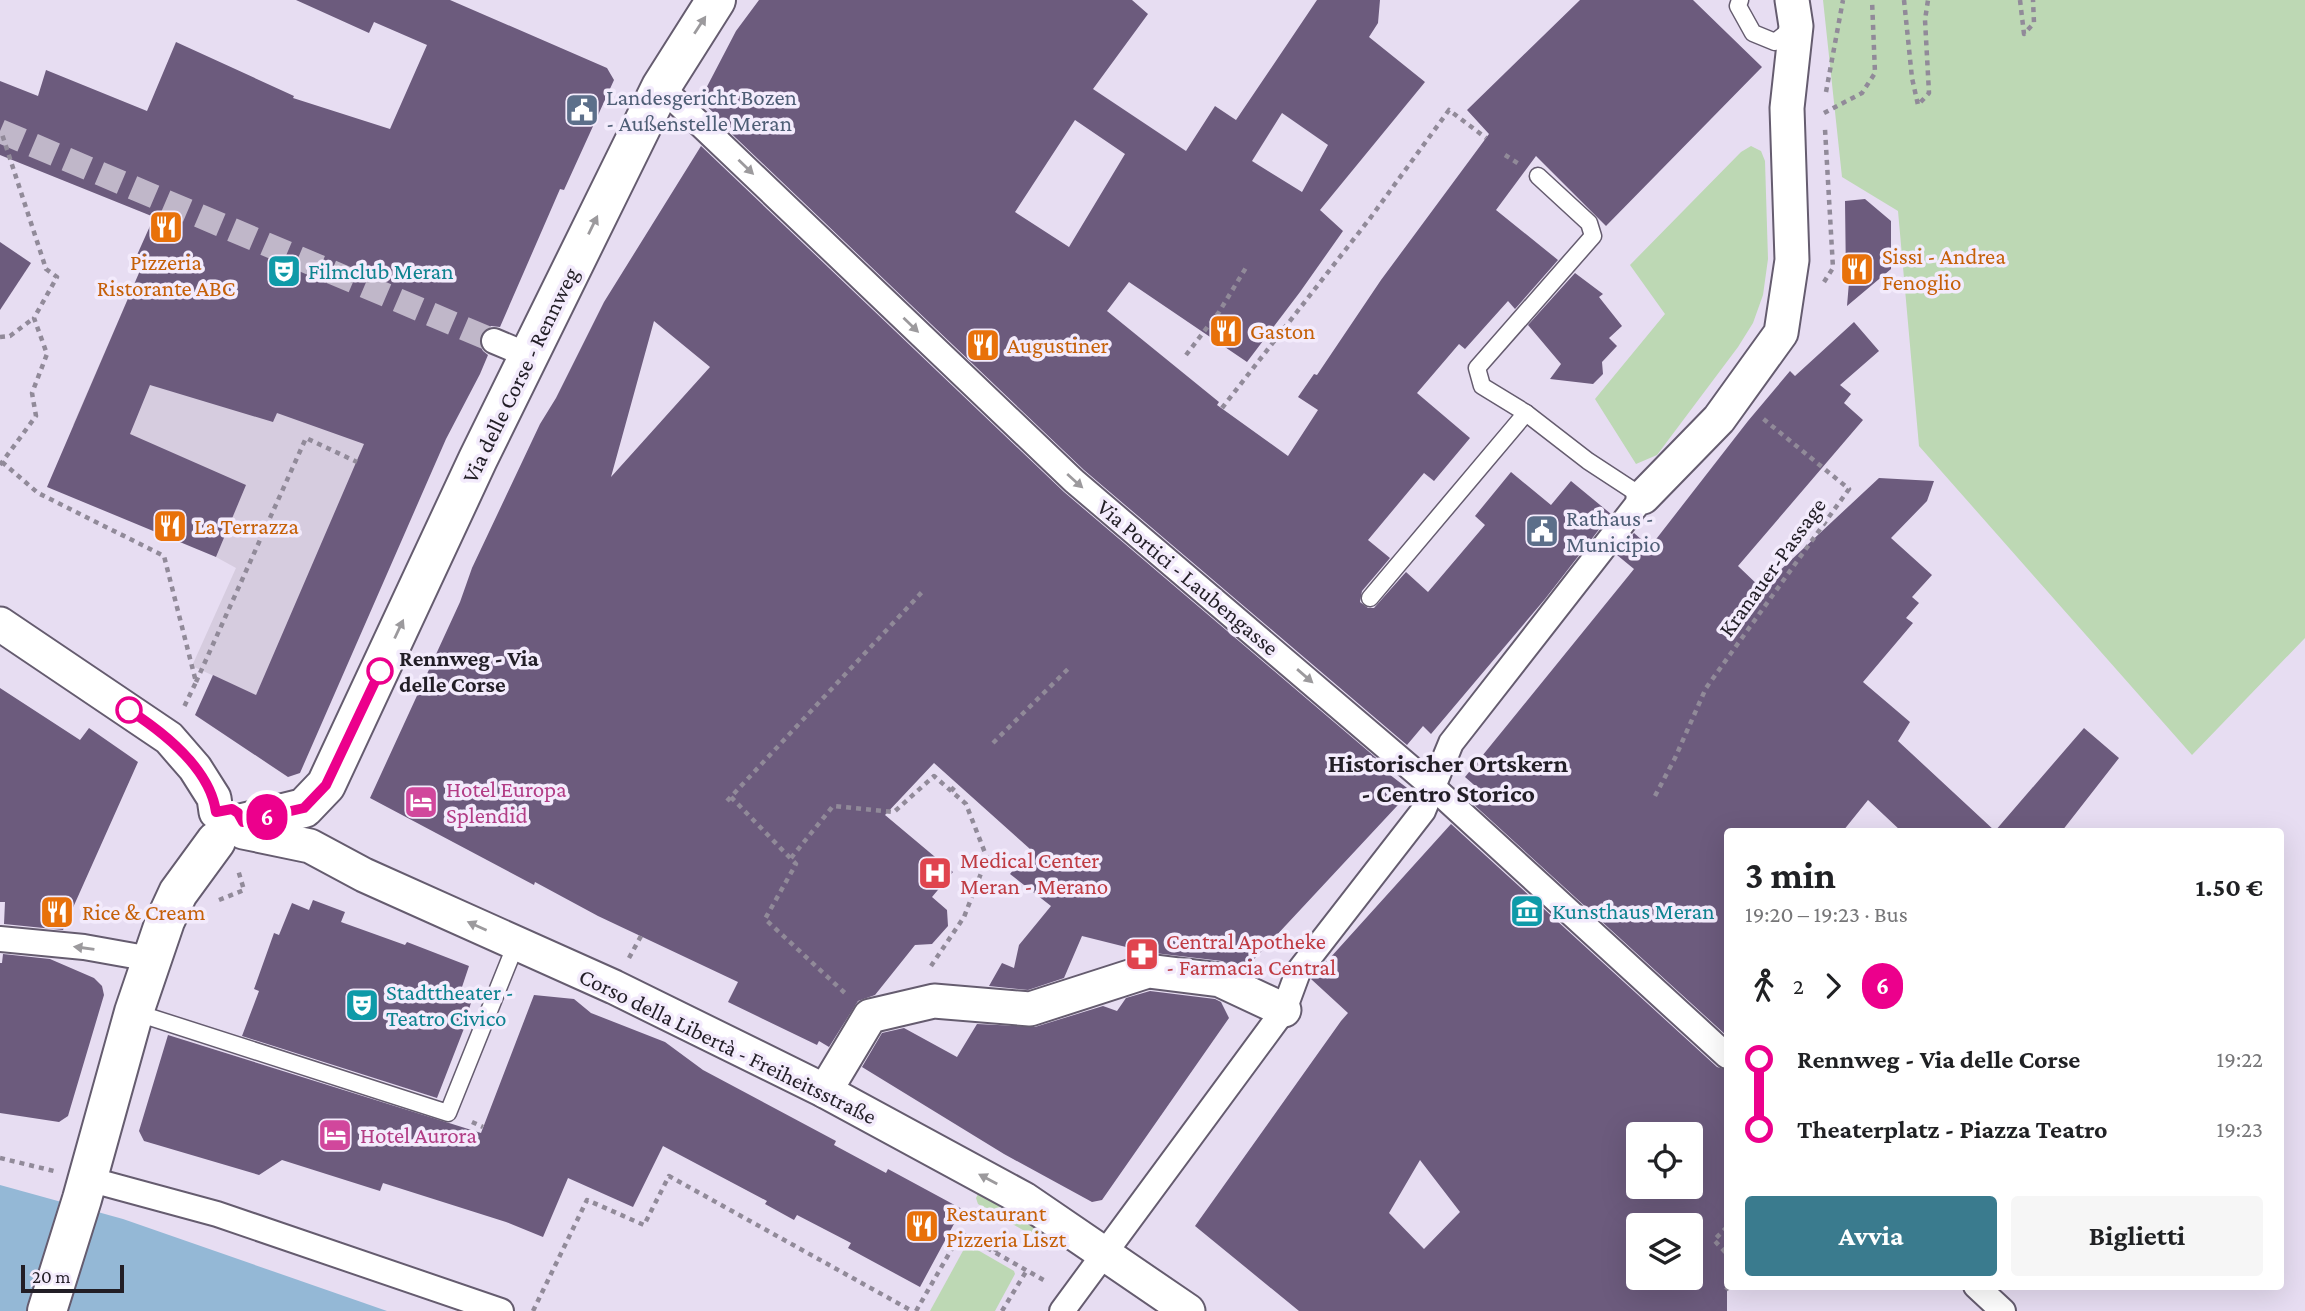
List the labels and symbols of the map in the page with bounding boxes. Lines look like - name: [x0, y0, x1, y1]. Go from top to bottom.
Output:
- one-way arrow: [694, 15, 707, 35]
- place label: Landesgericht Bozen - Außenstelle Meran: [606, 84, 797, 136]
- public building icon: Landesgericht Bozen - Außenstelle Meran: [563, 91, 601, 129]
- one-way arrow: [737, 159, 754, 175]
- restaurant icon: Pizzeria Ristorante ABC: [147, 208, 185, 246]
- one-way arrow: [587, 215, 598, 235]
- place label: Sissi - Andrea Fenoglio: [1882, 243, 2006, 295]
- place label: Pizzeria Ristorante ABC: [97, 249, 235, 301]
- restaurant icon: Sissi - Andrea Fenoglio: [1838, 250, 1876, 288]
- theatre icon: Filmclub Meran: [265, 252, 303, 290]
- place label: Filmclub Meran: [308, 258, 453, 284]
- street label: Via delle Corse - Rennweg: [456, 263, 584, 487]
- restaurant icon: Gaston: [1207, 312, 1245, 350]
- one-way arrow: [902, 316, 919, 332]
- place label: Gaston: [1250, 318, 1315, 344]
- restaurant icon: Augustiner: [964, 326, 1002, 364]
- place label: Augustiner: [1007, 332, 1109, 358]
- one-way arrow: [1067, 473, 1084, 489]
- street label: Via Portici - Laubengasse: [1092, 493, 1284, 661]
- street label: Kranauer-Passage: [1713, 493, 1831, 641]
- place label: Rathaus - Municipio: [1566, 505, 1661, 557]
- restaurant icon: La Terrazza: [151, 507, 189, 545]
- public building icon: Rathaus - Municipio: [1523, 512, 1561, 550]
- place label: La Terrazza: [194, 513, 299, 539]
- one-way arrow: [393, 619, 405, 639]
- place label: Rennweg - Via delle Corse: [399, 645, 539, 697]
- marker: Rennweg - Via delle Corse: [367, 658, 393, 684]
- one-way arrow: [1296, 668, 1314, 684]
- unlabelled marker: [116, 697, 142, 723]
- district label: Historischer Ortskern - Centro Storico: [1328, 749, 1568, 808]
- place label: Hotel Europa Splendid: [446, 776, 567, 828]
- hotel icon: Hotel Europa Splendid: [402, 783, 440, 821]
- line badge: 6: [244, 794, 290, 840]
- place label: Medical Center Meran - Merano: [960, 847, 1108, 899]
- hospital icon: Medical Center Meran - Merano: [916, 854, 954, 892]
- museum icon: Kunsthaus Meran: [1508, 892, 1546, 930]
- restaurant icon: Rice & Cream: [38, 893, 76, 931]
- place label: Kunsthaus Meran: [1552, 898, 1714, 924]
- place label: Rice & Cream: [82, 899, 205, 925]
- one-way arrow: [467, 920, 487, 932]
- place label: Central Apotheke - Farmacia Central: [1166, 928, 1336, 980]
- pharmacy icon: Central Apotheke - Farmacia Central: [1123, 935, 1161, 973]
- one-way arrow: [73, 942, 95, 953]
- street label: Corso della Libertà - Freiheitsstraße: [575, 963, 881, 1129]
- place label: Stadttheater - Teatro Civico: [386, 979, 514, 1031]
- theatre icon: Stadttheater - Teatro Civico: [343, 986, 381, 1024]
- hotel icon: Hotel Aurora: [316, 1116, 354, 1154]
- place label: Hotel Aurora: [360, 1122, 477, 1148]
- one-way arrow: [978, 1173, 998, 1185]
- place label: Restaurant Pizzeria Liszt: [946, 1200, 1067, 1252]
- restaurant icon: Restaurant Pizzeria Liszt: [903, 1207, 941, 1245]
- scale bar: [21, 1262, 124, 1294]

